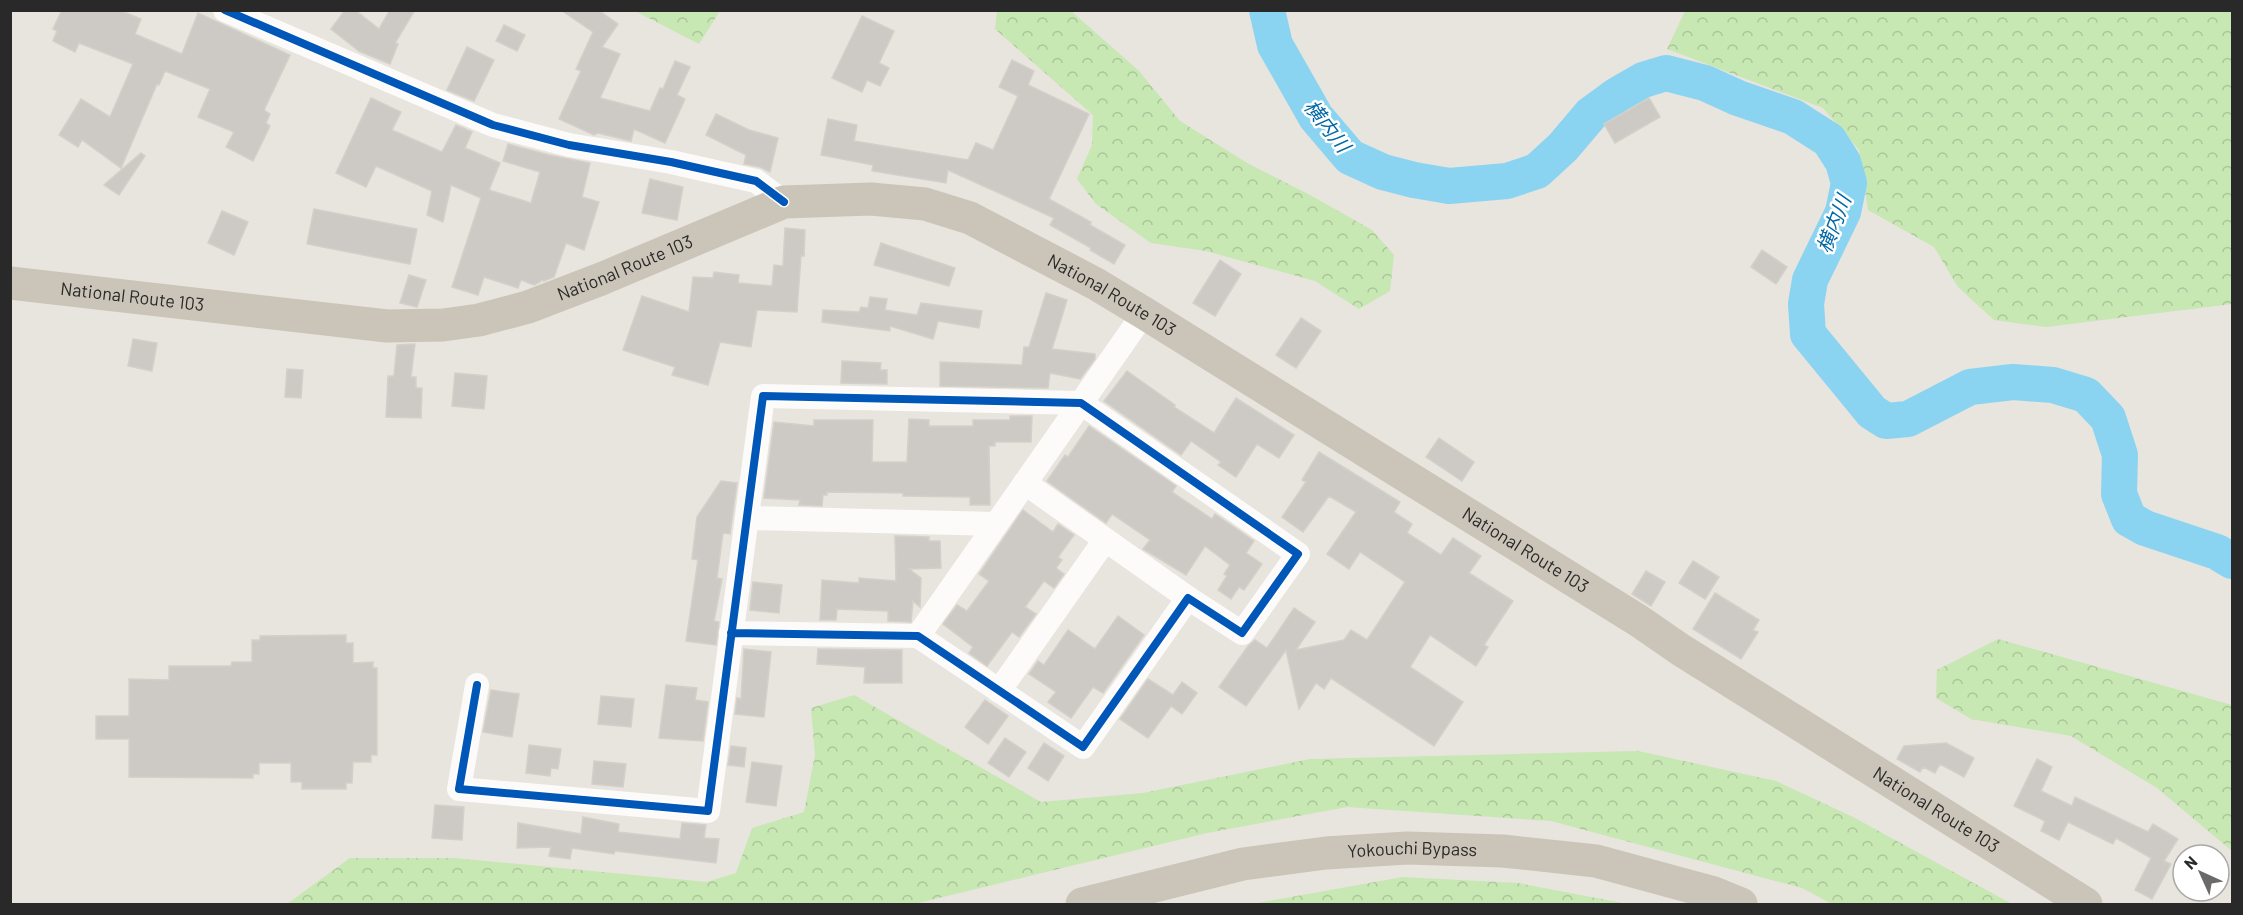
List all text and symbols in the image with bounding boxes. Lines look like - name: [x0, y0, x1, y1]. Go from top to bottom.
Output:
- water label: 横内川: [1300, 94, 1357, 158]
- water label: 横内川: [1811, 189, 1856, 256]
- street label: National Route 103: [554, 230, 696, 305]
- street label: National Route 103: [1044, 249, 1180, 340]
- street label: National Route 103: [59, 277, 205, 315]
- street label: National Route 103: [1459, 502, 1593, 597]
- street label: National Route 103: [1869, 761, 2004, 857]
- street label: Yokouchi Bypass: [1347, 836, 1478, 862]
- north arrow: [2171, 843, 2231, 903]
- text: N: [2180, 852, 2201, 873]

